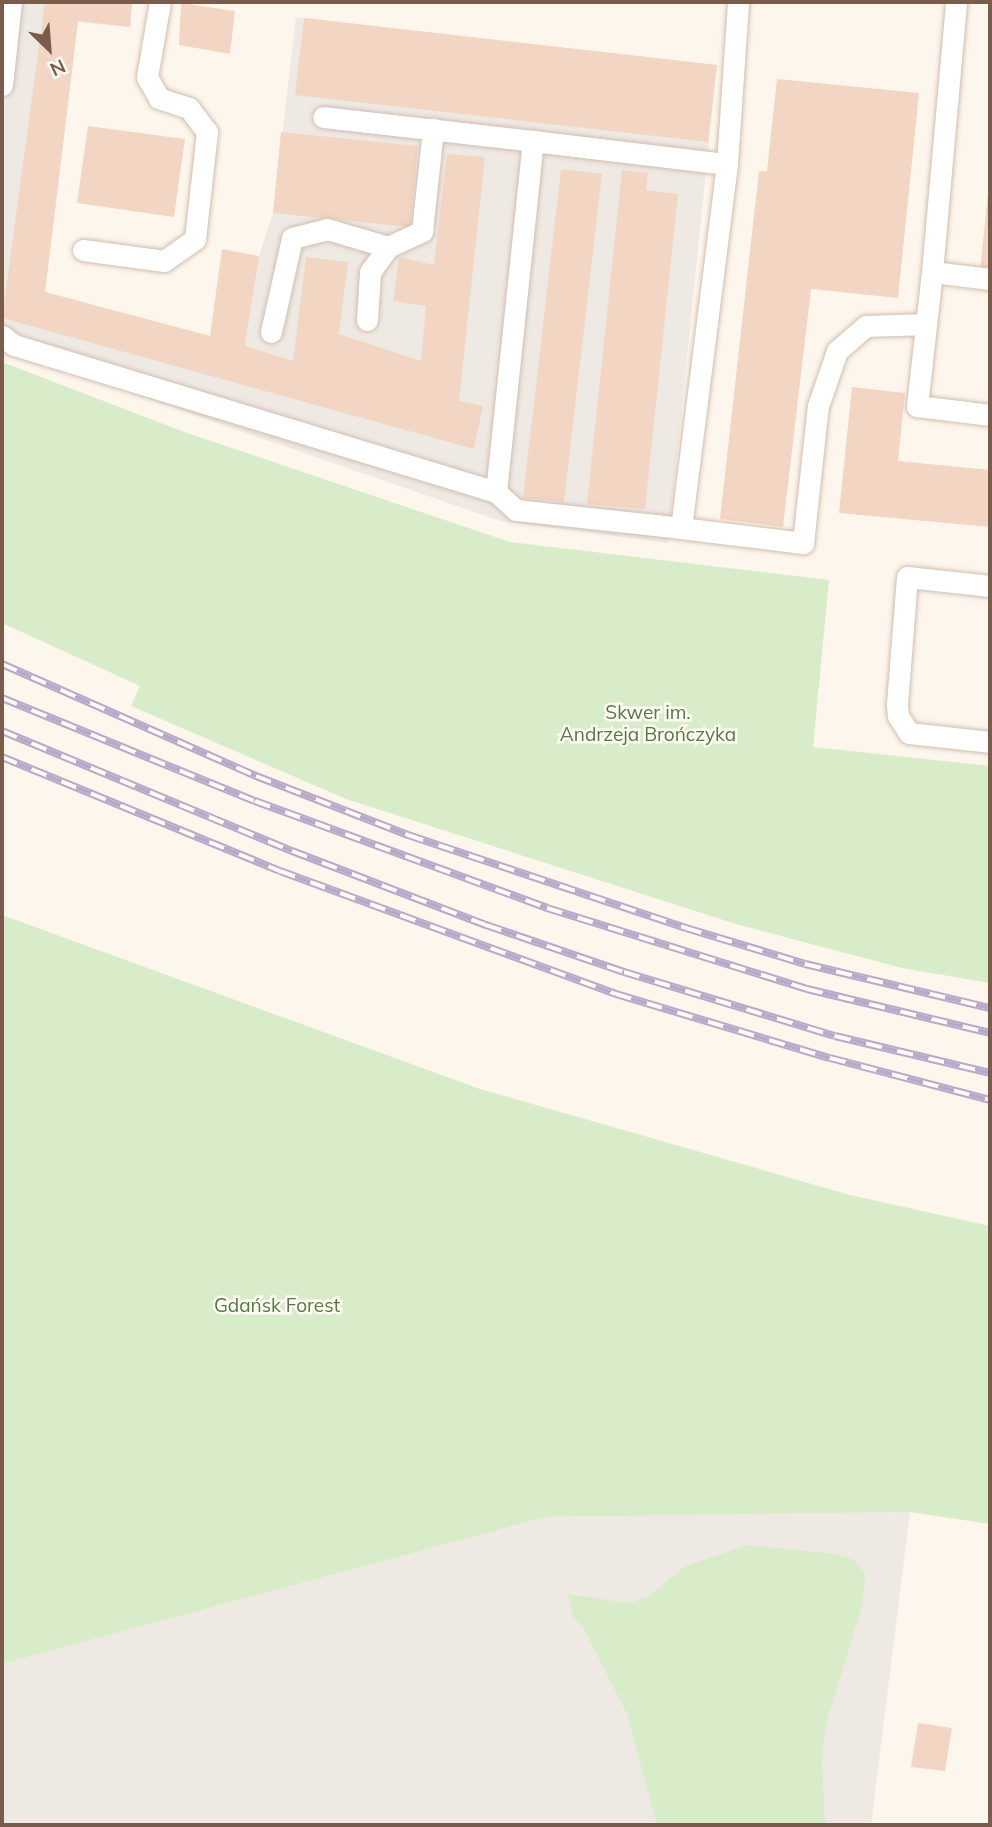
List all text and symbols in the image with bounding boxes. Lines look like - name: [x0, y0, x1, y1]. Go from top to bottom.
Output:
- north arrow: [14, 14, 84, 84]
- text: N: [46, 54, 69, 82]
- park label: Skwer im. Andrzeja Brończyka: [560, 702, 736, 746]
- park label: Gdańsk Forest: [214, 1295, 340, 1317]

